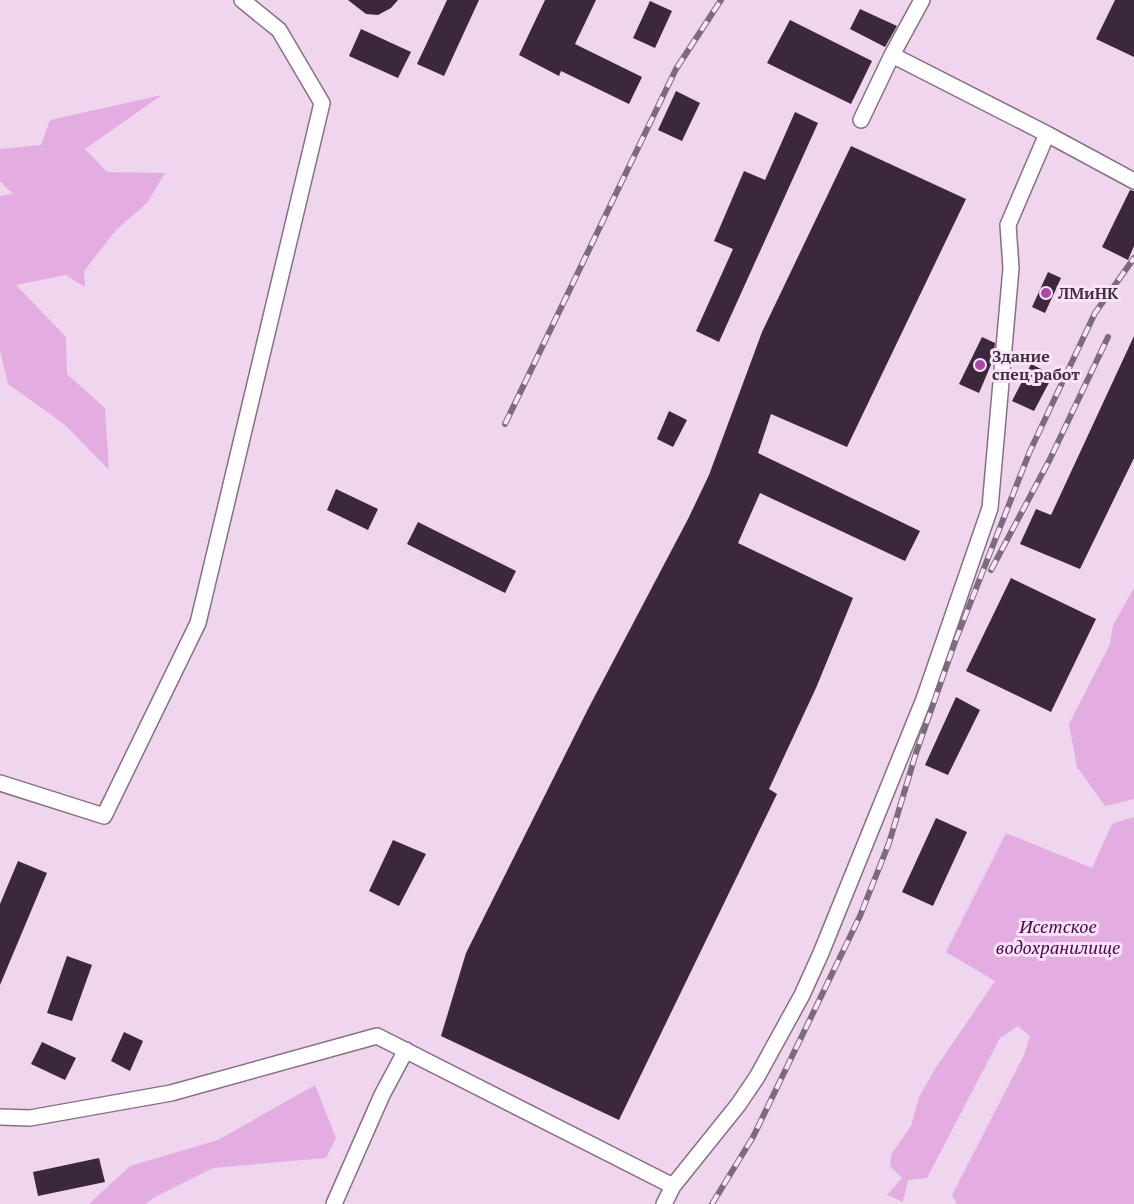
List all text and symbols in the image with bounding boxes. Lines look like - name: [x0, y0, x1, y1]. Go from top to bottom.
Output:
- place label: ЛМиНК: [1057, 282, 1119, 304]
- marker: ЛМиНК: [1039, 286, 1053, 300]
- place label: Здание спец работ: [992, 345, 1080, 385]
- marker: Здание спец работ: [973, 358, 987, 372]
- water label: Исетское водохранилище: [996, 914, 1120, 959]

